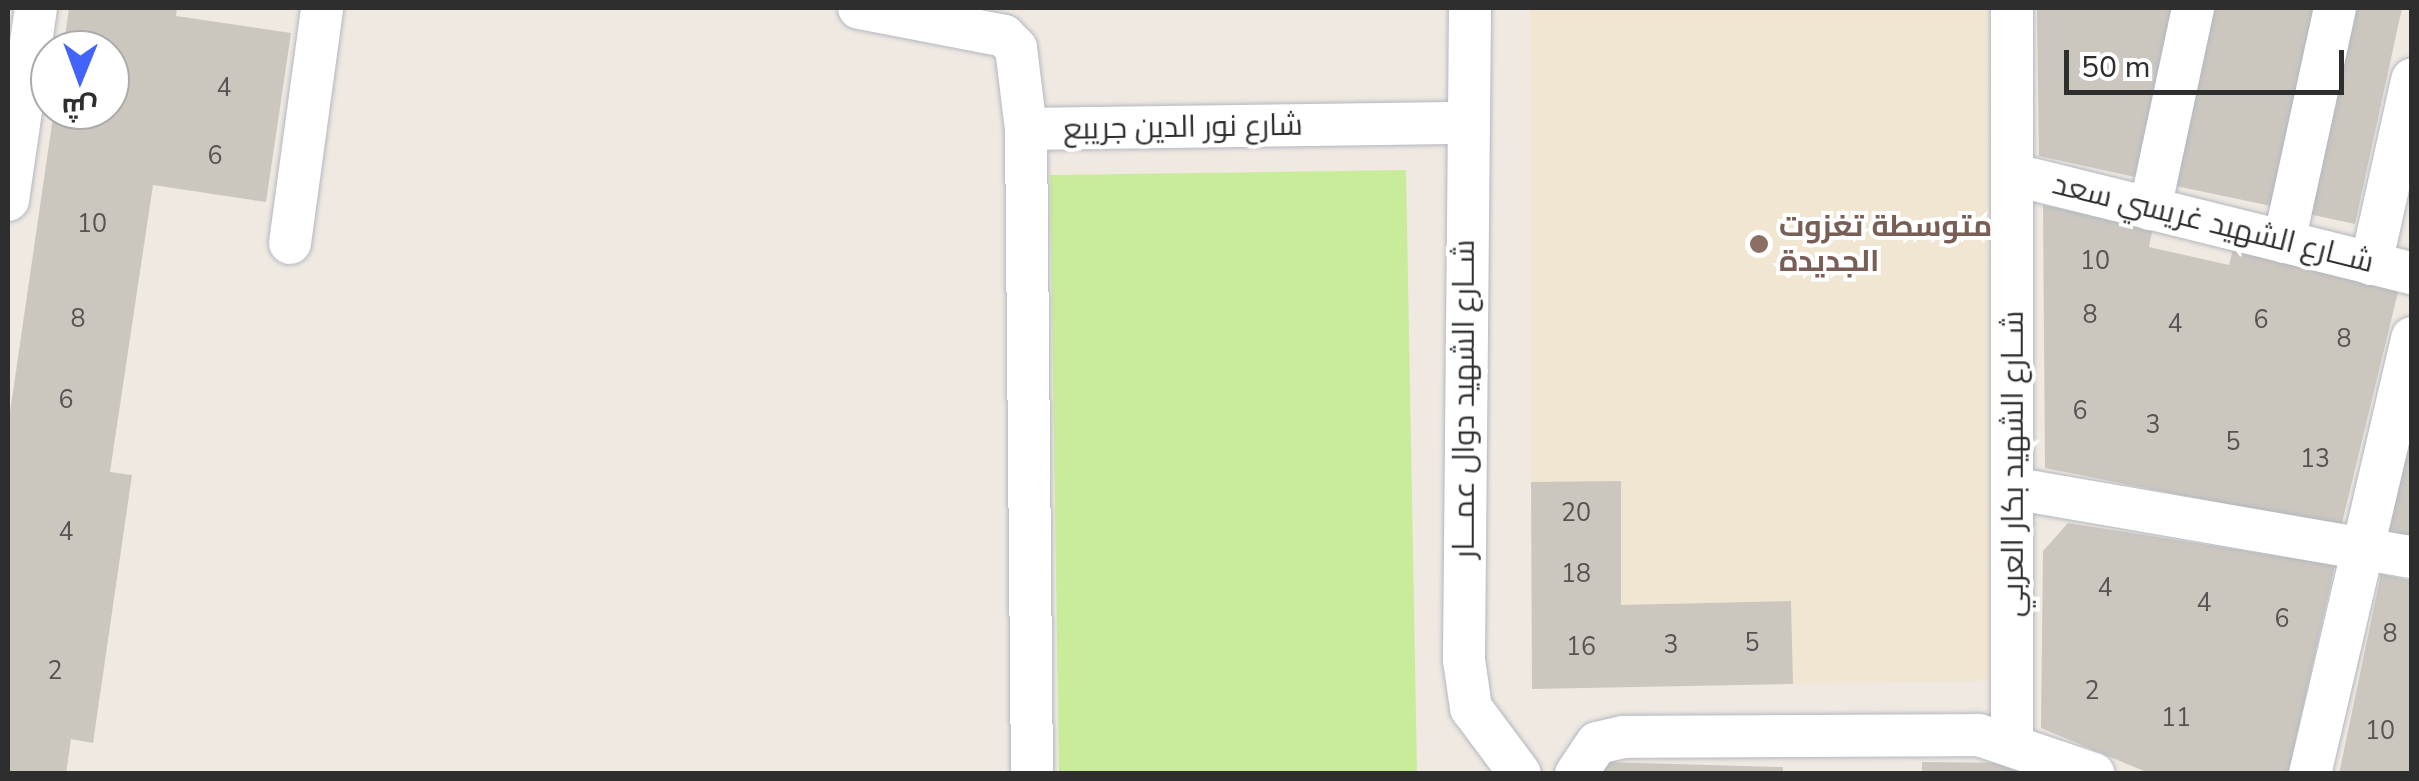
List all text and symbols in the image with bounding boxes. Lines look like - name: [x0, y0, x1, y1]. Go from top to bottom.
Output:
- north arrow: [30, 30, 130, 130]
- scale bar: [2069, 30, 2349, 92]
- text: 50 m: [2081, 47, 2150, 88]
- house number: 4: [217, 73, 231, 103]
- text: ش: [61, 89, 98, 127]
- street label: شارع نور الدين جريبع: [1063, 108, 1303, 148]
- house number: 6: [208, 141, 222, 171]
- street label: شــارع الشهيد غريسي سعد: [2049, 167, 2377, 281]
- house number: 10: [77, 209, 107, 239]
- place label: متوسطة تغزوت الجديدة: [1779, 209, 1992, 280]
- marker: متوسطة تغزوت الجديدة: [1748, 233, 1770, 255]
- street label: شــارع الشهيد دوال عمـــار: [1447, 239, 1483, 559]
- house number: 10: [2080, 246, 2110, 276]
- house number: 8: [2083, 300, 2097, 330]
- house number: 8: [71, 304, 85, 334]
- house number: 6: [2254, 305, 2268, 335]
- house number: 4: [2168, 309, 2182, 339]
- street label: شــارع الشهيد بكار العربي: [1996, 311, 2032, 617]
- house number: 8: [2337, 324, 2351, 354]
- house number: 6: [59, 385, 73, 415]
- house number: 6: [2073, 396, 2087, 426]
- house number: 3: [2146, 410, 2160, 440]
- house number: 5: [2226, 427, 2240, 457]
- house number: 13: [2300, 444, 2330, 474]
- house number: 20: [1561, 498, 1591, 528]
- house number: 4: [59, 517, 73, 547]
- house number: 18: [1561, 559, 1591, 589]
- house number: 4: [2098, 573, 2112, 603]
- house number: 4: [2197, 588, 2211, 618]
- house number: 6: [2275, 604, 2289, 634]
- house number: 8: [2383, 619, 2397, 649]
- house number: 5: [1745, 628, 1759, 658]
- house number: 3: [1664, 630, 1678, 660]
- house number: 16: [1566, 632, 1596, 662]
- house number: 2: [48, 656, 62, 686]
- house number: 2: [2085, 676, 2099, 706]
- house number: 11: [2161, 703, 2191, 733]
- house number: 10: [2365, 716, 2395, 746]

